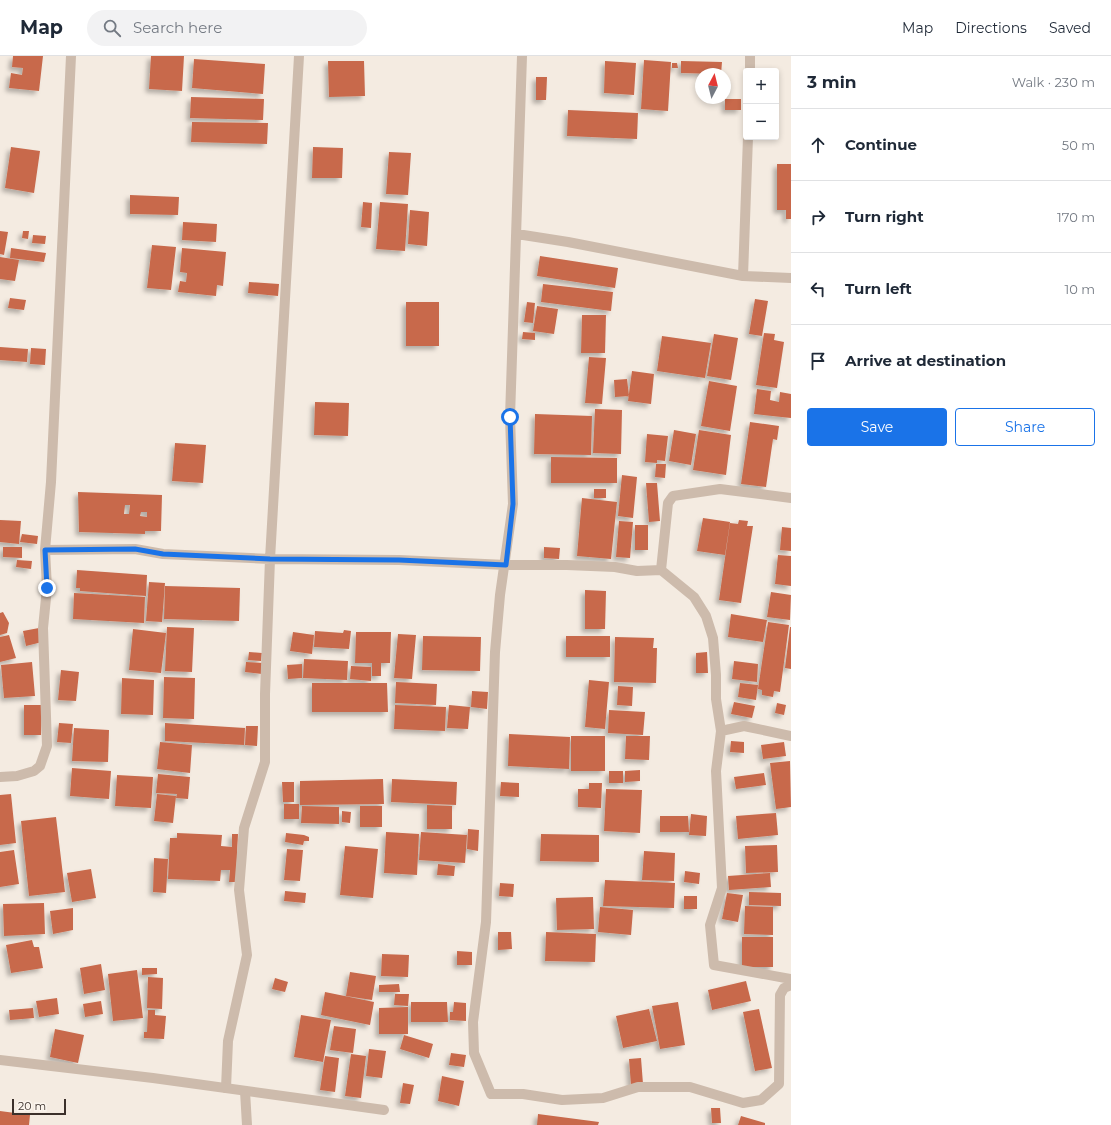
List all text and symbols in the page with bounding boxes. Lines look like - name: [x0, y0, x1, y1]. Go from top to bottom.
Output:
- search box: [87, 10, 367, 46]
- text: Map: [20, 16, 63, 39]
- icon: search: [101, 17, 123, 39]
- text: Search here: [133, 18, 222, 37]
- text: Map: [902, 19, 933, 37]
- text: Directions: [955, 19, 1027, 37]
- text: Saved: [1049, 19, 1091, 37]
- north arrow: [695, 68, 731, 104]
- map controls: [743, 68, 779, 140]
- button: +: [743, 68, 779, 104]
- text: 3 min: [807, 72, 857, 92]
- text: Walk · 230 m: [1012, 74, 1095, 90]
- button: −: [743, 104, 779, 140]
- icon: ahead: [807, 134, 829, 156]
- text: Continue: [845, 135, 917, 154]
- text: 50 m: [1062, 137, 1095, 153]
- icon: right: [807, 206, 829, 228]
- text: Turn right: [845, 207, 924, 226]
- text: 170 m: [1057, 209, 1095, 225]
- icon: left: [807, 278, 829, 300]
- text: Turn left: [845, 279, 912, 298]
- text: 10 m: [1065, 281, 1095, 297]
- icon: arrive: [807, 350, 829, 372]
- text: Arrive at destination: [845, 351, 1006, 370]
- route start: [501, 408, 519, 426]
- button: Save: [807, 408, 947, 446]
- button: Share: [955, 408, 1095, 446]
- route end: [38, 579, 56, 597]
- scale bar: [12, 1097, 66, 1116]
- text: 20 m: [18, 1099, 46, 1113]

